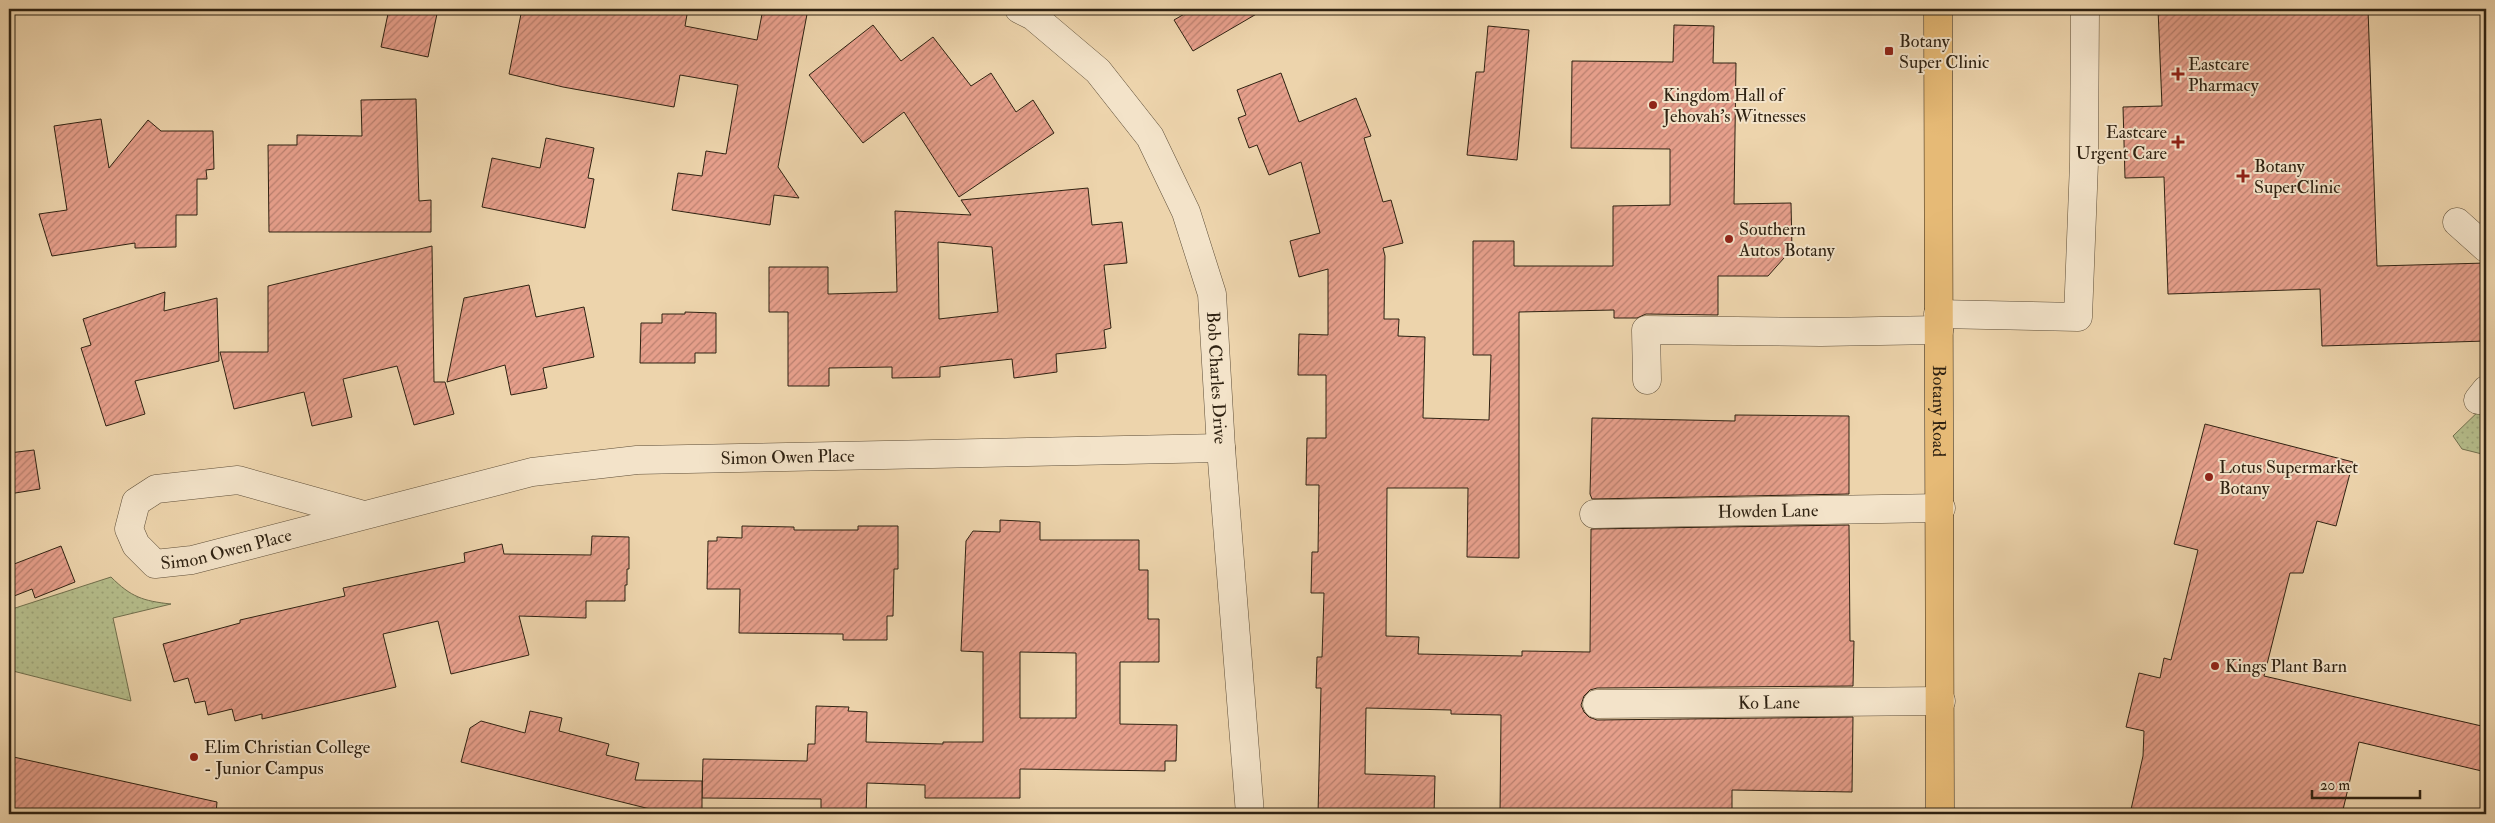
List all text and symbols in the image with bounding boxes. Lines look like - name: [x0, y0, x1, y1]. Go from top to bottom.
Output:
- place label: Botany Super Clinic: [1899, 30, 1989, 74]
- marker: Botany Super Clinic: [1883, 45, 1895, 57]
- place label: Eastcare Pharmacy: [2188, 53, 2260, 97]
- marker: Eastcare Pharmacy: [2172, 68, 2184, 80]
- place label: Kingdom Hall of Jehovah's Witnesses: [1662, 84, 1806, 128]
- marker: Kingdom Hall of Jehovah's Witnesses: [1647, 99, 1659, 111]
- place label: Eastcare Urgent Care: [2076, 121, 2167, 165]
- marker: Eastcare Urgent Care: [2171, 135, 2185, 149]
- place label: Botany SuperClinic: [2254, 155, 2340, 199]
- marker: Botany SuperClinic: [2236, 169, 2250, 183]
- place label: Southern Autos Botany: [1738, 218, 1836, 262]
- marker: Southern Autos Botany: [1723, 233, 1735, 245]
- street label: Bob Charles Drive: [1201, 311, 1232, 445]
- street label: Botany Road: [1927, 365, 1950, 457]
- street label: Simon Owen Place: [720, 445, 855, 470]
- place label: Lotus Supermarket Botany: [2219, 456, 2358, 500]
- marker: Lotus Supermarket Botany: [2203, 471, 2215, 483]
- street label: Howden Lane: [1717, 499, 1819, 524]
- street label: Simon Owen Place: [160, 524, 295, 575]
- place label: Kings Plant Barn: [2225, 655, 2347, 678]
- marker: Kings Plant Barn: [2209, 660, 2221, 672]
- street label: Ko Lane: [1738, 691, 1801, 715]
- place label: Elim Christian College - Junior Campus: [204, 736, 371, 780]
- marker: Elim Christian College - Junior Campus: [188, 751, 200, 763]
- scale bar: [2312, 768, 2420, 800]
- text: 20 m: [2320, 776, 2350, 795]

